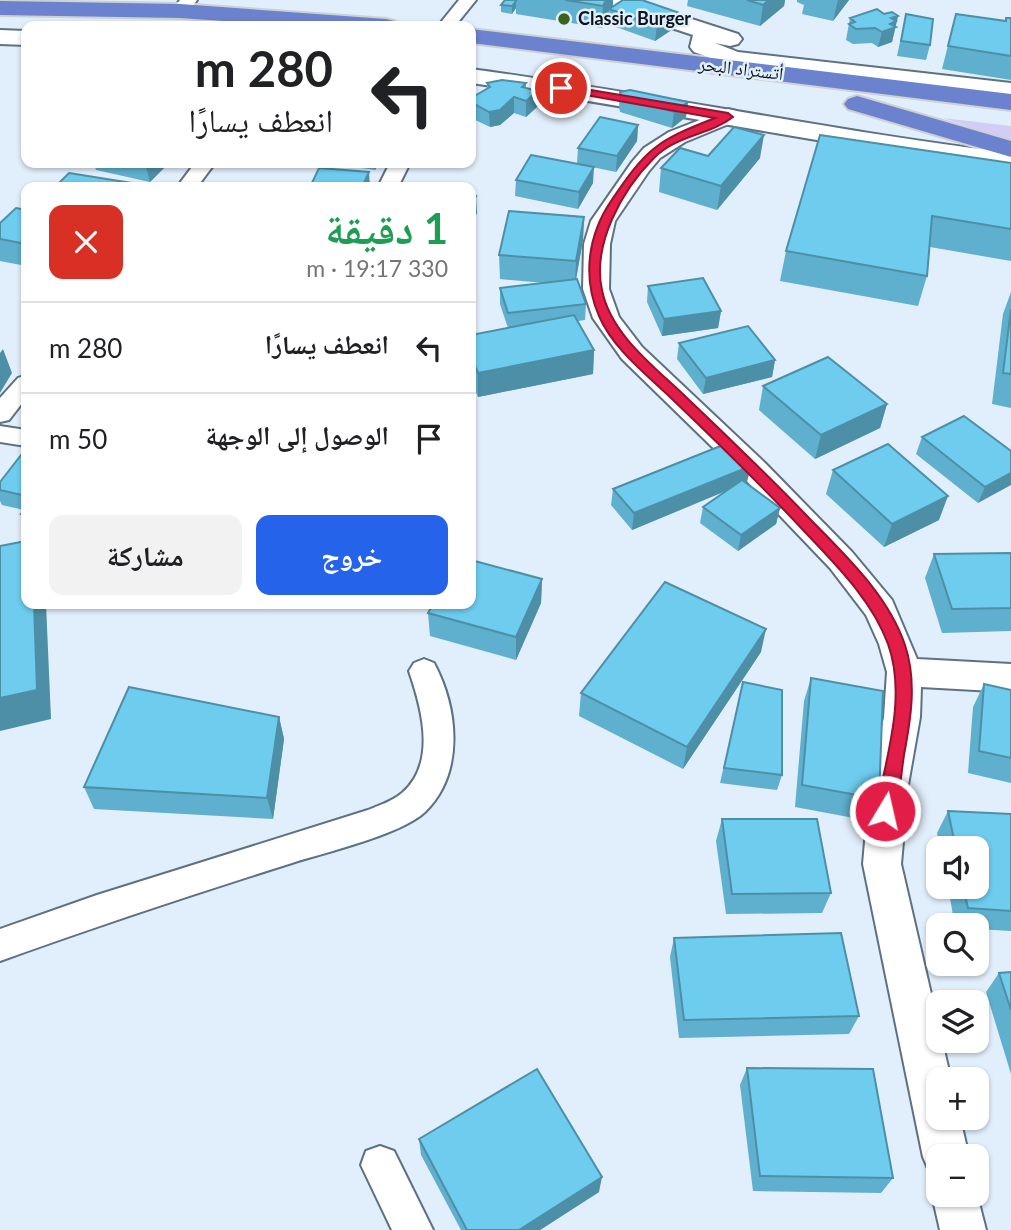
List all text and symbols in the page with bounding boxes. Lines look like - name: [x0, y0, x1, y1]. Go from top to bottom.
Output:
- place label: Classic Burger: [578, 7, 691, 29]
- marker: Classic Burger: [556, 11, 572, 27]
- text: 280 m: [195, 39, 333, 97]
- icon: left: [357, 49, 448, 140]
- street label: أتستراد البحر: [696, 52, 785, 85]
- pin: [531, 58, 591, 118]
- icon: arrive: [542, 69, 580, 107]
- text: انعطف يسارًا: [189, 100, 333, 139]
- text: 1 دقيقة: [325, 203, 448, 253]
- button: close: [49, 205, 123, 279]
- text: 330 m · 19:17: [306, 254, 448, 282]
- text: انعطف يسارًا: [265, 328, 389, 360]
- icon: left: [410, 329, 448, 367]
- text: 280 m: [49, 332, 122, 364]
- text: الوصول إلى الوجهة: [205, 419, 389, 451]
- icon: arrive: [410, 420, 448, 458]
- text: 50 m: [49, 423, 107, 455]
- button: مشاركة: [49, 515, 242, 595]
- button: خروج: [256, 515, 448, 595]
- position arrow: [848, 774, 922, 848]
- map controls: [926, 836, 989, 1207]
- button: sound: [926, 836, 989, 899]
- button: search: [926, 913, 989, 976]
- button: layers: [926, 990, 989, 1053]
- button: +: [926, 1067, 989, 1130]
- button: −: [926, 1144, 989, 1207]

